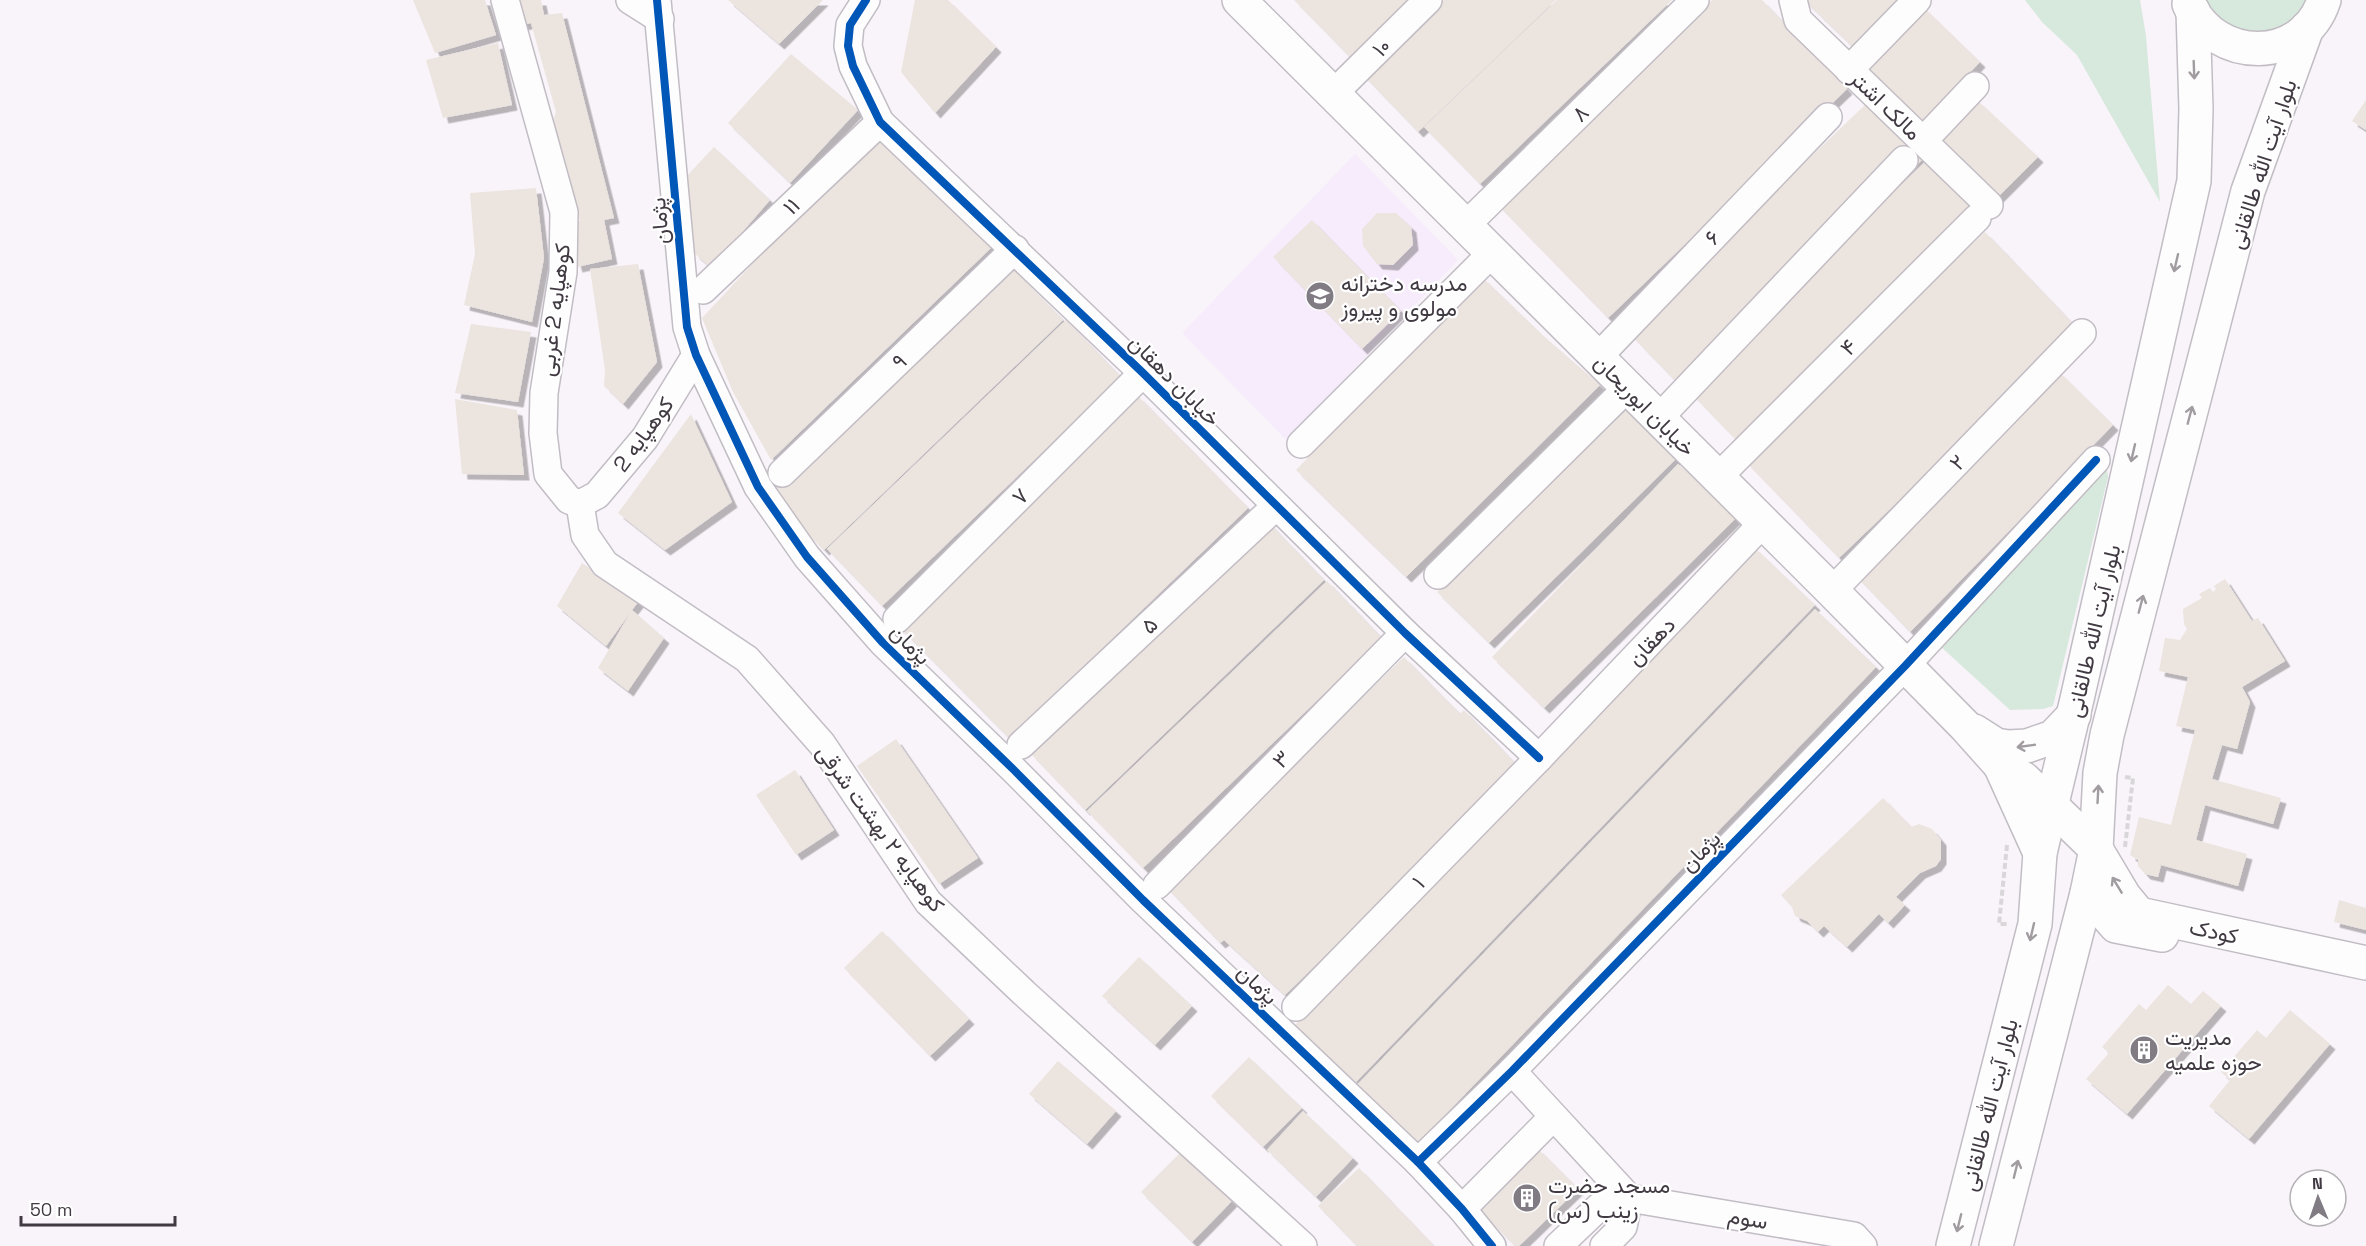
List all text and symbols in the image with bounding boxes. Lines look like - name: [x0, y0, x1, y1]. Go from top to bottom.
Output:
- street label: ۱۰: [1366, 32, 1396, 62]
- one-way arrow: [2188, 59, 2200, 79]
- street label: مالک اشتر: [1844, 63, 1928, 146]
- street label: بلوار آیت الله طالقانی: [2221, 76, 2303, 252]
- street label: ۸: [1566, 98, 1595, 127]
- street label: ۱۱: [777, 191, 805, 221]
- street label: پژمان: [643, 196, 676, 246]
- street label: ۶: [1698, 223, 1726, 251]
- street label: کوهپایه 2 غربی: [532, 242, 577, 378]
- one-way arrow: [2169, 253, 2181, 272]
- place label: مدرسه دخترانه مولوی و پیروز: [1340, 269, 1468, 323]
- school or university icon: مدرسه دخترانه مولوی و پیروز: [1304, 280, 1336, 312]
- street label: خیابان دهقان: [1123, 328, 1227, 432]
- street label: ۴: [1834, 333, 1862, 361]
- street label: ۹: [885, 347, 913, 375]
- street label: خیابان ابوریحان: [1588, 348, 1702, 462]
- street label: کوهپایه 2: [606, 391, 680, 478]
- one-way arrow: [2185, 406, 2197, 425]
- one-way arrow: [2127, 443, 2138, 462]
- street label: ۲: [1943, 448, 1971, 476]
- street label: ۷: [1006, 481, 1035, 510]
- street label: بلوار آیت الله طالقانی: [2059, 542, 2127, 720]
- one-way arrow: [2136, 595, 2148, 614]
- street label: ۵: [1135, 610, 1163, 640]
- street label: دهقان: [1621, 611, 1681, 671]
- street label: پژمان: [884, 618, 937, 671]
- street label: کوهپایه ۲ بهشت شرقی: [810, 739, 951, 918]
- one-way arrow: [2017, 740, 2037, 751]
- street label: ۳: [1266, 744, 1296, 774]
- one-way arrow: [2093, 784, 2104, 804]
- street label: پژمان: [1674, 824, 1727, 878]
- street label: ۱: [1406, 870, 1430, 894]
- one-way arrow: [2111, 877, 2123, 894]
- street label: کودک: [2187, 912, 2241, 950]
- one-way arrow: [2026, 922, 2038, 941]
- street label: پژمان: [1231, 958, 1285, 1011]
- street label: بلوار آیت الله طالقانی: [1954, 1016, 2024, 1194]
- place label: مدیریت حوزه علمیه: [2165, 1023, 2262, 1076]
- building icon: مدیریت حوزه علمیه: [2128, 1034, 2160, 1066]
- one-way arrow: [2011, 1160, 2023, 1179]
- north arrow: [2288, 1168, 2348, 1228]
- place label: مسجد حضرت زینب (س): [1548, 1171, 1670, 1224]
- text: N: [2312, 1173, 2323, 1194]
- building icon: مسجد حضرت زینب (س): [1511, 1182, 1543, 1214]
- scale bar: [21, 1189, 176, 1227]
- text: 50 m: [30, 1198, 72, 1221]
- street label: سوم: [1726, 1201, 1770, 1236]
- one-way arrow: [1952, 1213, 1964, 1232]

